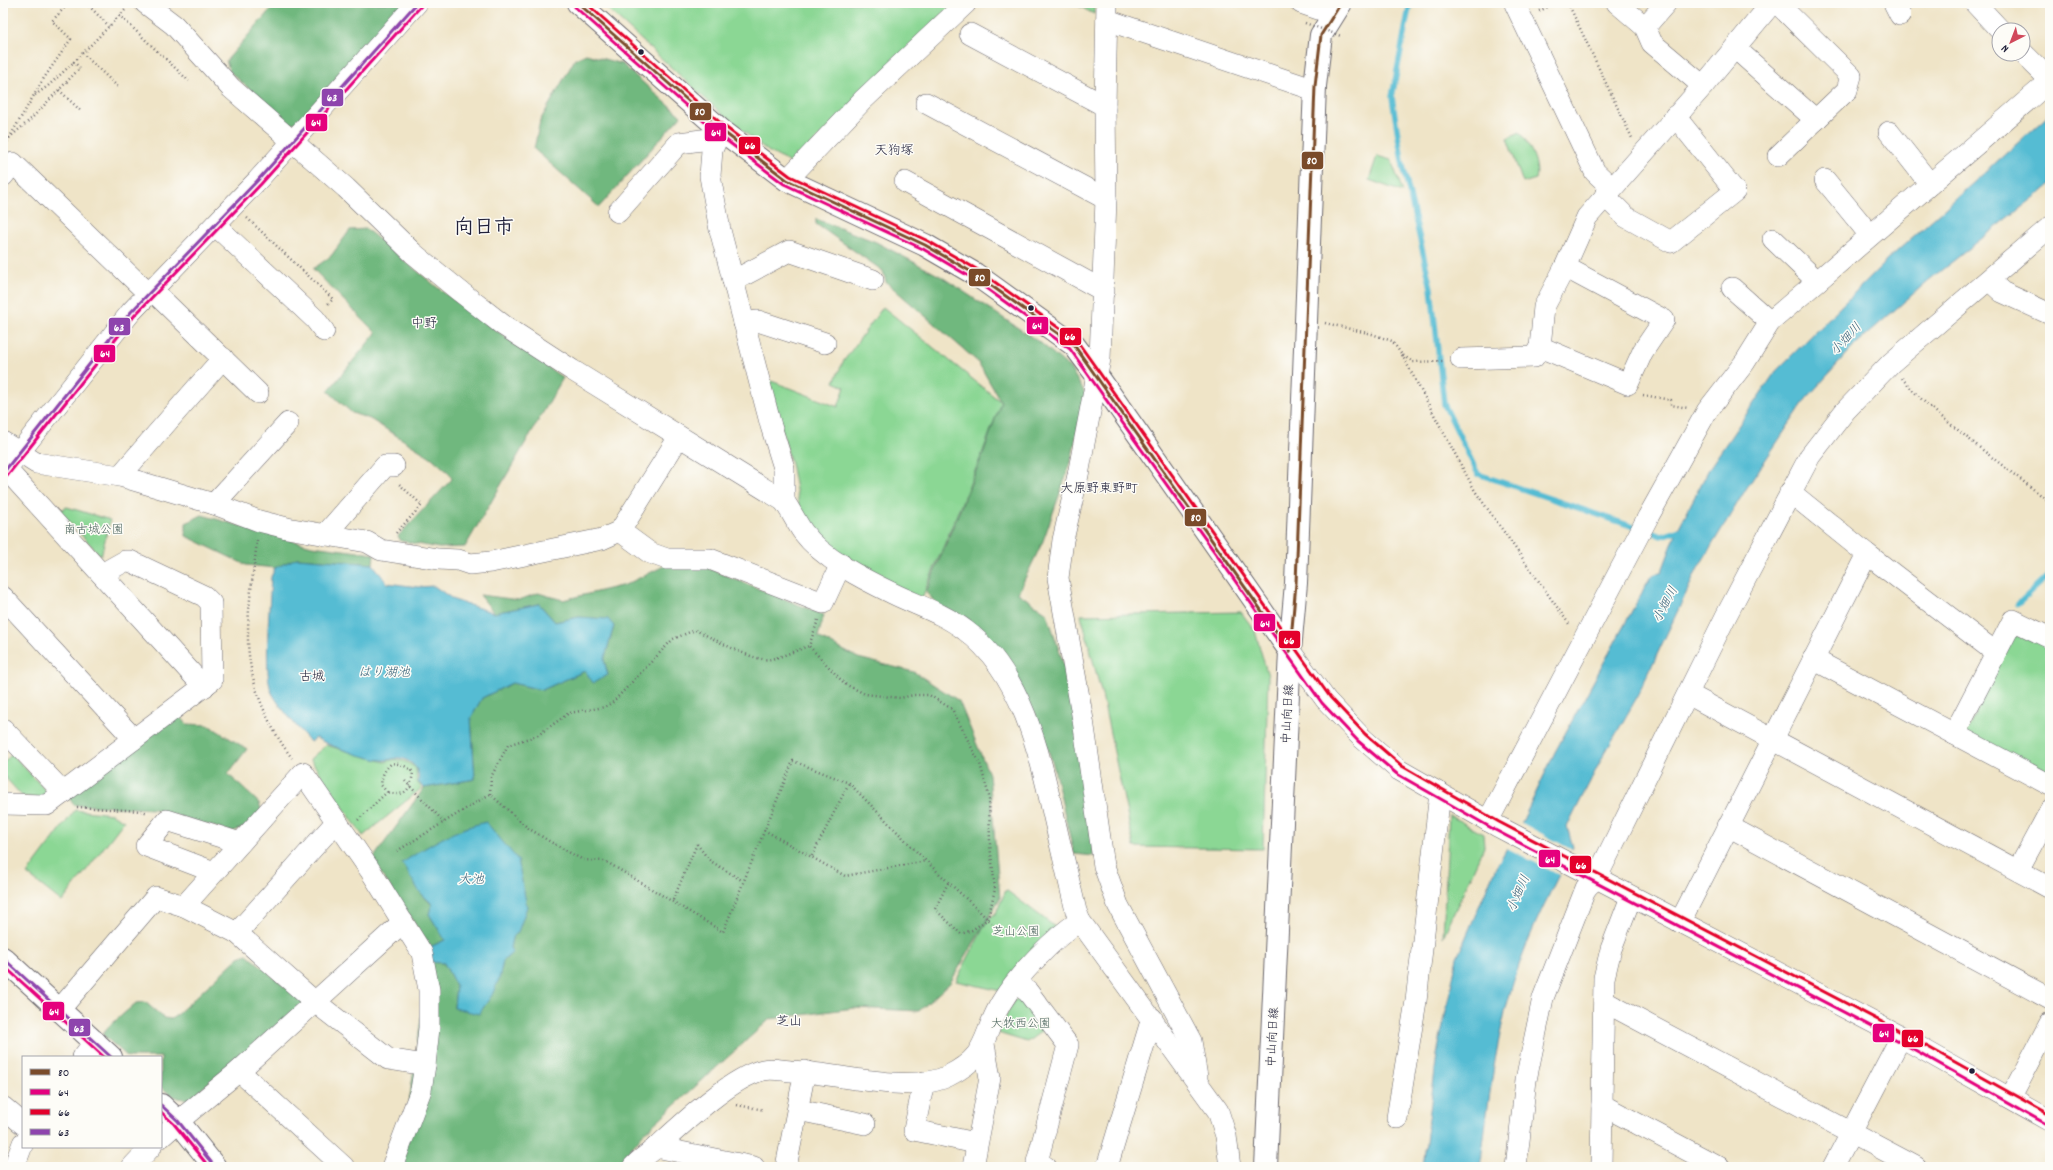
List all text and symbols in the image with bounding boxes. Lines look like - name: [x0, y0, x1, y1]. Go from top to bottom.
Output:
- north arrow: [1991, 22, 2031, 62]
- text: N: [1998, 40, 2013, 56]
- unlabelled marker: [636, 47, 646, 57]
- line badge: 63: [321, 88, 344, 107]
- text: 63: [327, 91, 337, 107]
- line badge: 80: [689, 102, 712, 121]
- text: 80: [695, 105, 705, 121]
- line badge: 64: [305, 113, 328, 132]
- text: 64: [311, 116, 321, 132]
- line badge: 64: [704, 122, 727, 142]
- text: 64: [711, 126, 721, 142]
- line badge: 66: [738, 136, 761, 155]
- text: 66: [745, 139, 756, 155]
- district label: 天狗塚: [874, 142, 914, 161]
- line badge: 80: [1301, 151, 1324, 170]
- text: 80: [1307, 154, 1317, 170]
- district label: 向日市: [454, 215, 514, 243]
- line badge: 80: [968, 268, 991, 287]
- text: 80: [975, 271, 985, 287]
- unlabelled marker: [1026, 303, 1036, 313]
- district label: 中野: [411, 315, 437, 334]
- line badge: 64: [1026, 316, 1049, 335]
- line badge: 63: [108, 317, 131, 336]
- text: 64: [1032, 319, 1042, 335]
- water label: 小畑川: [1827, 319, 1867, 360]
- text: 63: [114, 321, 124, 337]
- line badge: 66: [1059, 327, 1082, 346]
- text: 66: [1065, 330, 1076, 346]
- line badge: 64: [93, 344, 116, 363]
- text: 64: [100, 347, 110, 363]
- district label: 大原野東野町: [1060, 480, 1138, 499]
- line badge: 80: [1184, 508, 1207, 527]
- text: 80: [1191, 511, 1201, 527]
- park label: 南古城公園: [64, 522, 124, 539]
- water label: 小畑川: [1649, 583, 1684, 627]
- line badge: 64: [1253, 613, 1276, 632]
- text: 64: [1260, 617, 1270, 633]
- line badge: 66: [1278, 630, 1301, 649]
- text: 66: [1284, 634, 1295, 650]
- water label: はり湖池: [358, 664, 411, 683]
- district label: 古城: [299, 668, 325, 687]
- street label: 中山向日線: [1278, 684, 1299, 744]
- line badge: 64: [1538, 849, 1561, 868]
- text: 64: [1545, 853, 1555, 869]
- line badge: 66: [1569, 855, 1592, 874]
- text: 66: [1576, 859, 1587, 875]
- water label: 大池: [458, 871, 485, 890]
- water label: 小畑川: [1503, 872, 1536, 916]
- park label: 芝山公園: [992, 924, 1040, 941]
- line badge: 64: [42, 1001, 65, 1021]
- text: 64: [49, 1005, 59, 1021]
- street label: 中山向日線: [1263, 1007, 1284, 1067]
- district label: 芝山: [776, 1013, 802, 1032]
- park label: 大牧西公園: [991, 1016, 1051, 1033]
- line badge: 63: [68, 1018, 91, 1037]
- text: 63: [74, 1022, 84, 1038]
- line badge: 64: [1872, 1023, 1895, 1043]
- text: 64: [1879, 1027, 1889, 1043]
- line badge: 66: [1901, 1029, 1924, 1048]
- text: 66: [1908, 1032, 1919, 1048]
- legend: [22, 1056, 162, 1148]
- text: 80: [58, 1065, 69, 1082]
- unlabelled marker: [1967, 1066, 1977, 1076]
- text: 64: [58, 1085, 69, 1102]
- text: 66: [58, 1105, 70, 1122]
- text: 63: [58, 1125, 69, 1142]

